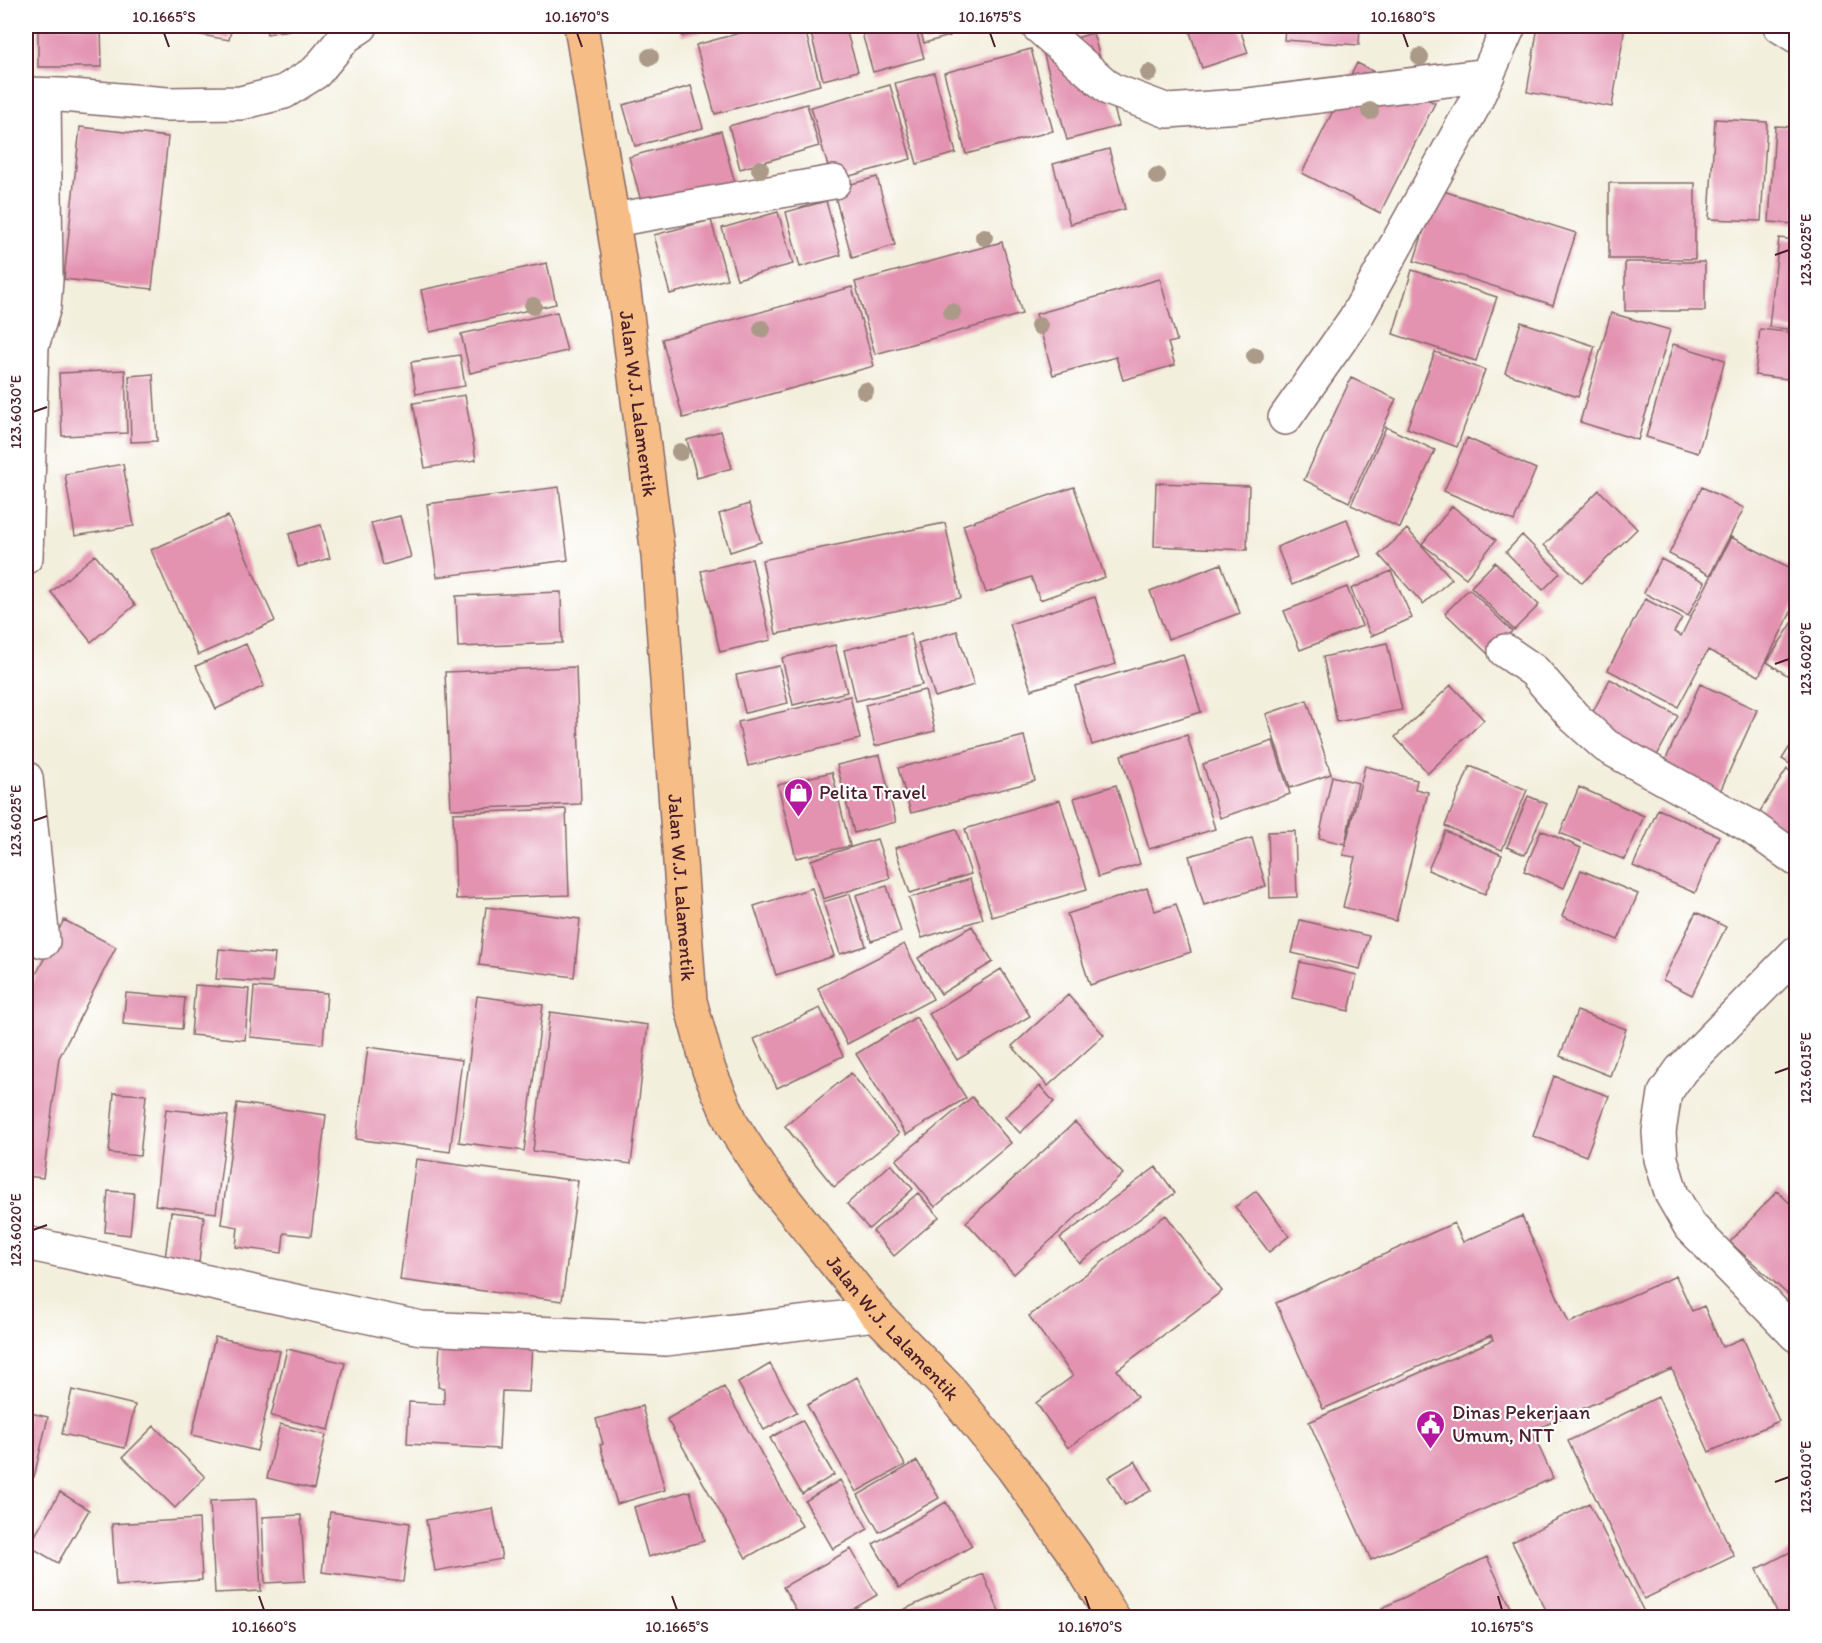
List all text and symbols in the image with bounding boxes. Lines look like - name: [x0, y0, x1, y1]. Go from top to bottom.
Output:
- text: 10.1665°S: [132, 8, 196, 26]
- text: 10.1670°S: [545, 8, 609, 26]
- text: 10.1675°S: [959, 8, 1021, 26]
- text: 10.1680°S: [1370, 8, 1436, 26]
- text: 123.6025°E: [1797, 214, 1815, 286]
- street label: Jalan W.J. Lalamentik: [615, 309, 662, 498]
- text: 123.6030°E: [7, 375, 25, 449]
- text: 123.6020°E: [1797, 622, 1815, 696]
- shop icon: Pelita Travel: [782, 776, 814, 818]
- place label: Pelita Travel: [819, 780, 927, 804]
- text: 123.6025°E: [7, 785, 25, 857]
- street label: Jalan W.J. Lalamentik: [663, 793, 701, 982]
- text: 123.6015°E: [1797, 1032, 1815, 1104]
- text: 123.6020°E: [7, 1193, 25, 1267]
- street label: Jalan W.J. Lalamentik: [821, 1250, 965, 1405]
- place label: Dinas Pekerjaan Umum, NTT: [1452, 1400, 1590, 1447]
- public building icon: Dinas Pekerjaan Umum, NTT: [1415, 1408, 1447, 1450]
- text: 123.6010°E: [1797, 1441, 1815, 1513]
- text: 10.1660°S: [232, 1618, 296, 1636]
- text: 10.1665°S: [645, 1618, 709, 1636]
- text: 10.1670°S: [1058, 1618, 1122, 1636]
- text: 10.1675°S: [1471, 1618, 1533, 1636]

